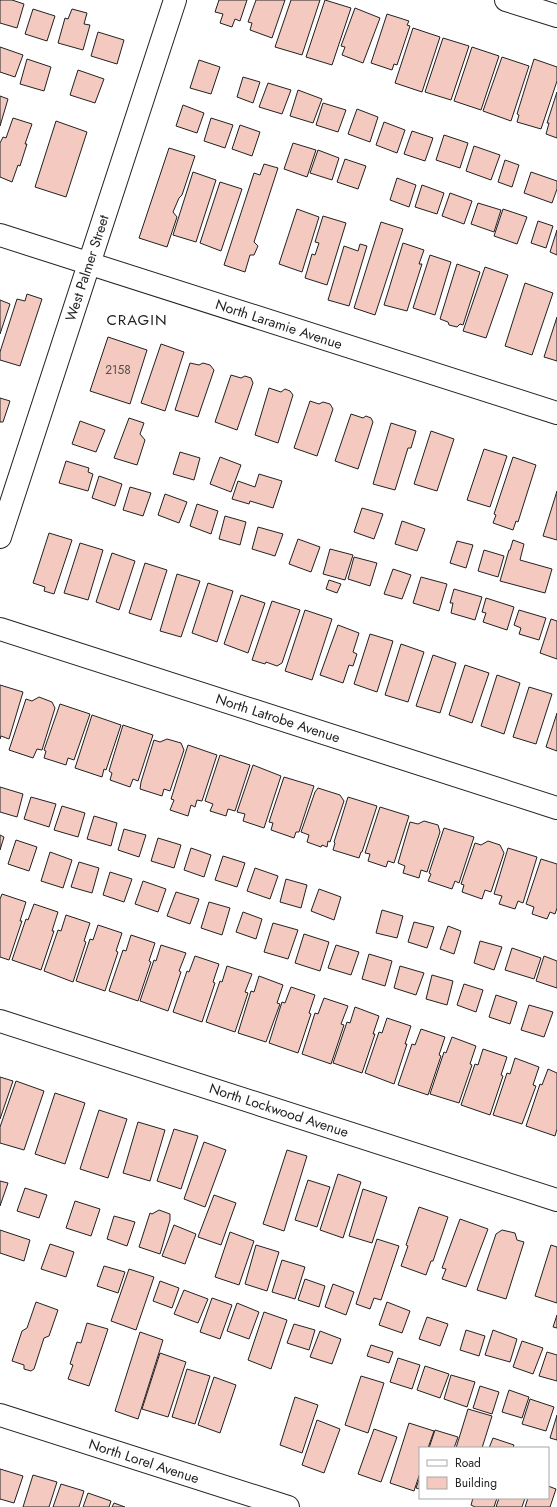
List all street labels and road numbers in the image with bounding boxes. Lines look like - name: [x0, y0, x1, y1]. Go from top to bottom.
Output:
- street label: West Palmer Street: [60, 212, 114, 324]
- street label: North Laramie Avenue: [213, 294, 345, 354]
- street label: North Latrobe Avenue: [213, 688, 343, 748]
- street label: North Lockwood Avenue: [207, 1078, 351, 1142]
- street label: North Lorel Avenue: [86, 1434, 202, 1488]

